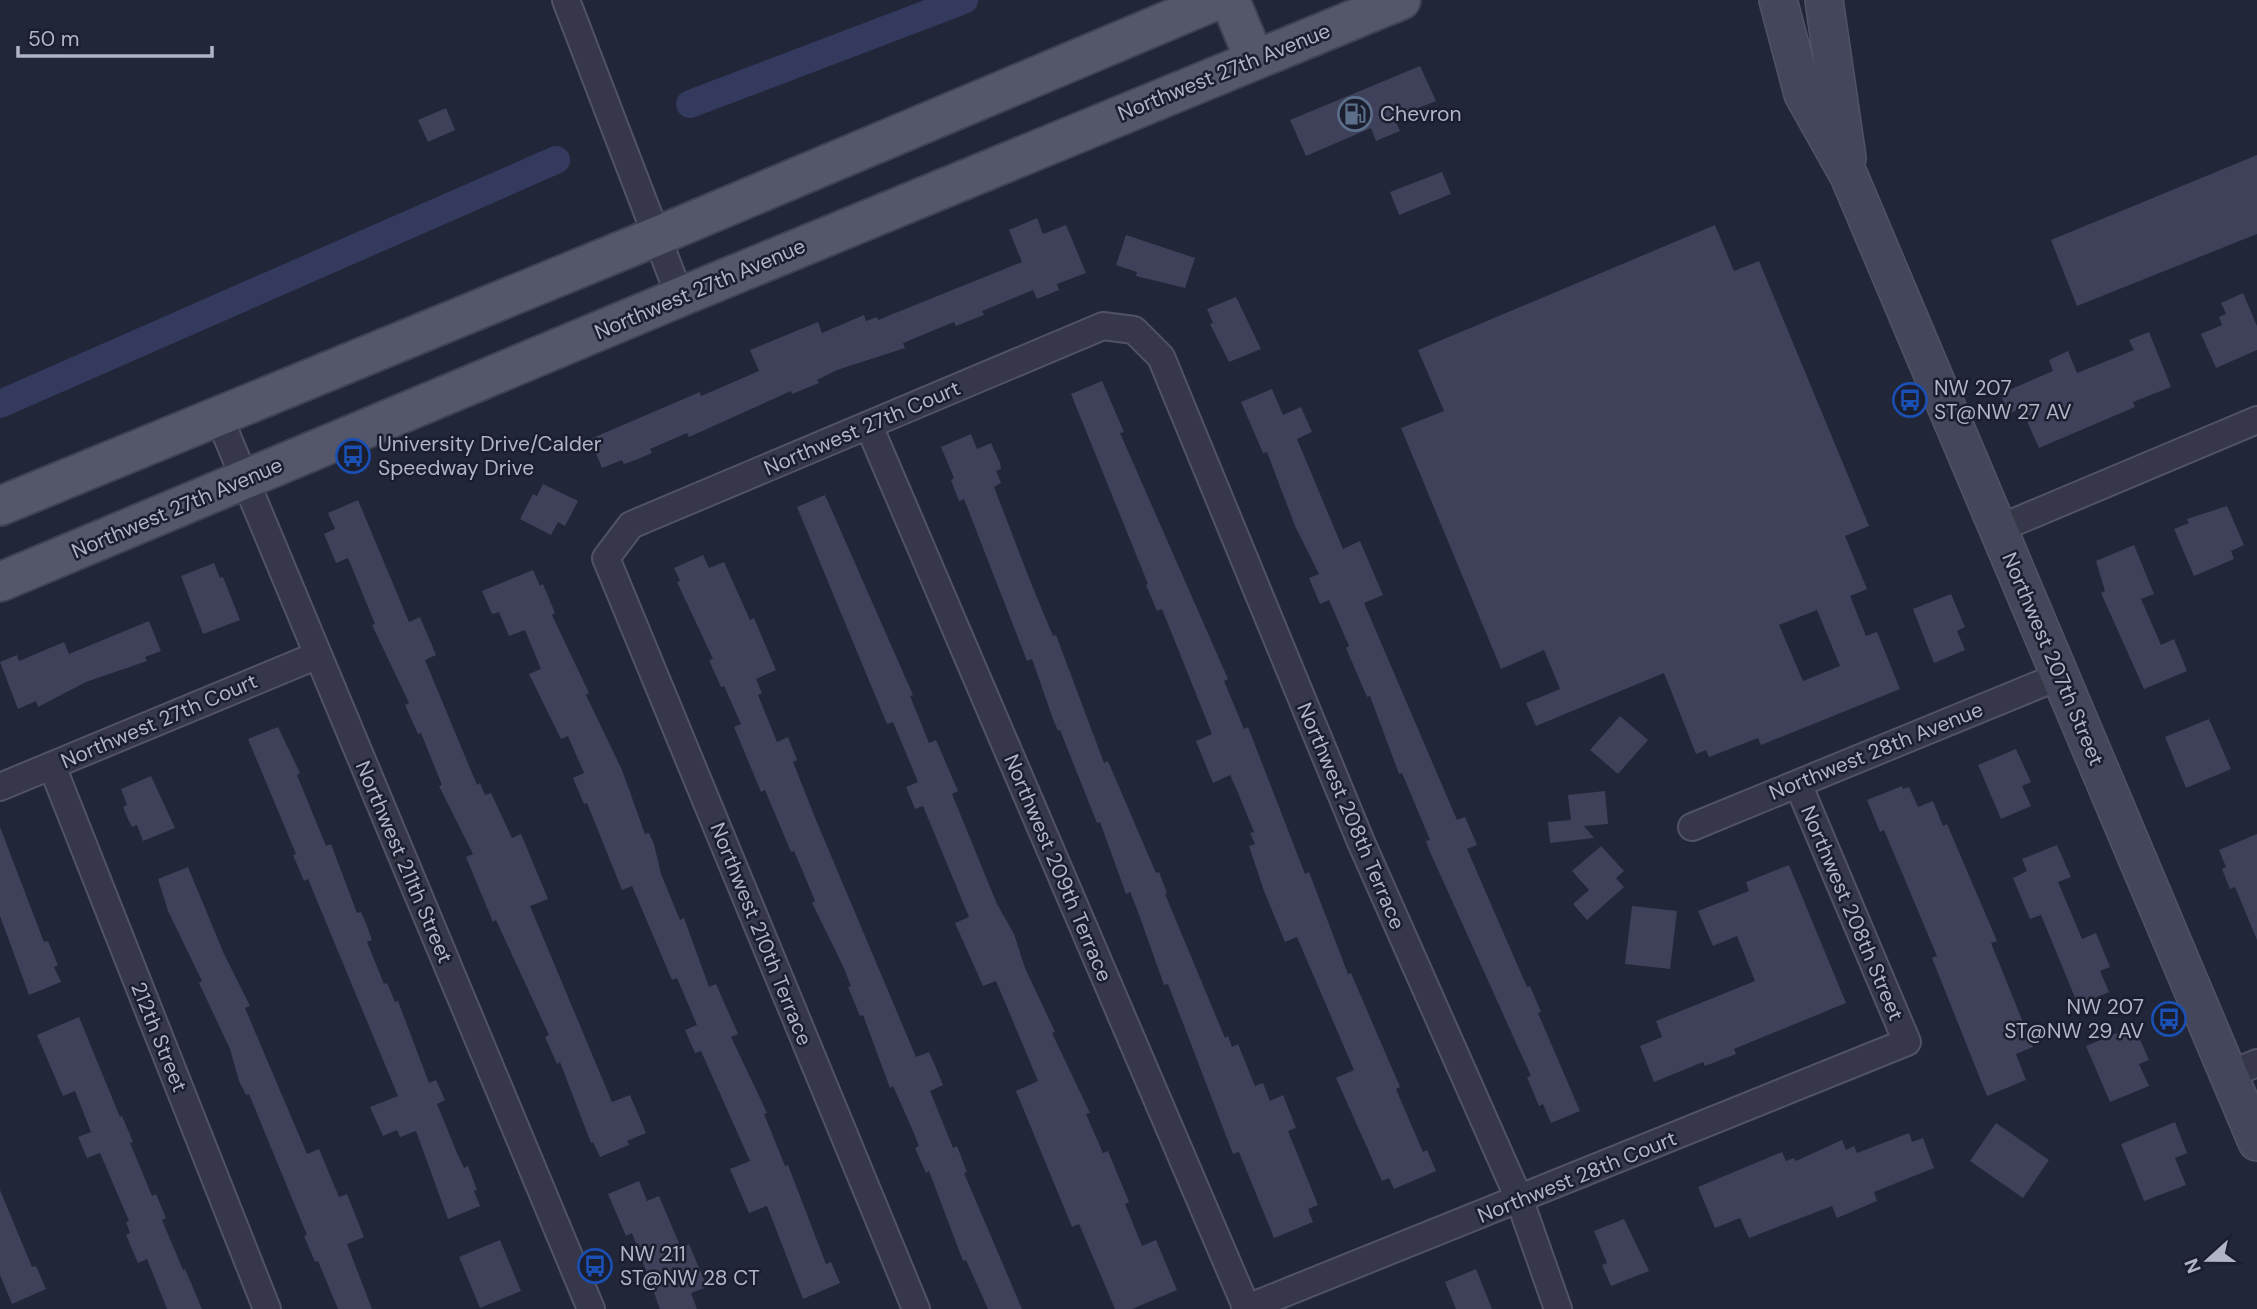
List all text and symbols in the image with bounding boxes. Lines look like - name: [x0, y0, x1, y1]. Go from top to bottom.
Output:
- scale bar: [18, 14, 212, 58]
- street label: Northwest 27th Avenue: [1114, 17, 1334, 127]
- text: 50 m: [28, 25, 79, 53]
- fuel station icon: Chevron: [1336, 95, 1374, 133]
- place label: Chevron: [1380, 100, 1462, 128]
- street label: Northwest 27th Avenue: [590, 232, 810, 346]
- street label: Northwest 27th Court: [759, 374, 965, 482]
- place label: NW 207 ST@NW 27 AV: [1934, 374, 2072, 426]
- bus stop icon: NW 207 ST@NW 27 AV: [1891, 381, 1929, 419]
- place label: University Drive/Calder Speedway Drive: [378, 430, 602, 482]
- bus stop icon: University Drive/Calder Speedway Drive: [334, 437, 372, 475]
- street label: Northwest 27th Avenue: [67, 451, 287, 565]
- street label: Northwest 207th Street: [1995, 548, 2111, 770]
- street label: Northwest 27th Court: [56, 667, 262, 775]
- street label: Northwest 28th Avenue: [1765, 695, 1987, 807]
- street label: Northwest 208th Terrace: [1290, 698, 1412, 934]
- street label: Northwest 209th Terrace: [997, 750, 1119, 986]
- street label: Northwest 211th Street: [349, 757, 459, 967]
- street label: Northwest 208th Street: [1794, 801, 1910, 1025]
- street label: Northwest 210th Terrace: [703, 818, 819, 1050]
- street label: 212th Street: [124, 978, 194, 1096]
- place label: NW 207 ST@NW 29 AV: [2004, 993, 2144, 1045]
- bus stop icon: NW 207 ST@NW 29 AV: [2150, 1000, 2188, 1038]
- street label: Northwest 28th Court: [1473, 1124, 1681, 1230]
- north arrow: [2173, 1225, 2243, 1295]
- place label: NW 211 ST@NW 28 CT: [620, 1240, 760, 1292]
- bus stop icon: NW 211 ST@NW 28 CT: [576, 1247, 614, 1285]
- text: N: [2178, 1255, 2207, 1277]

